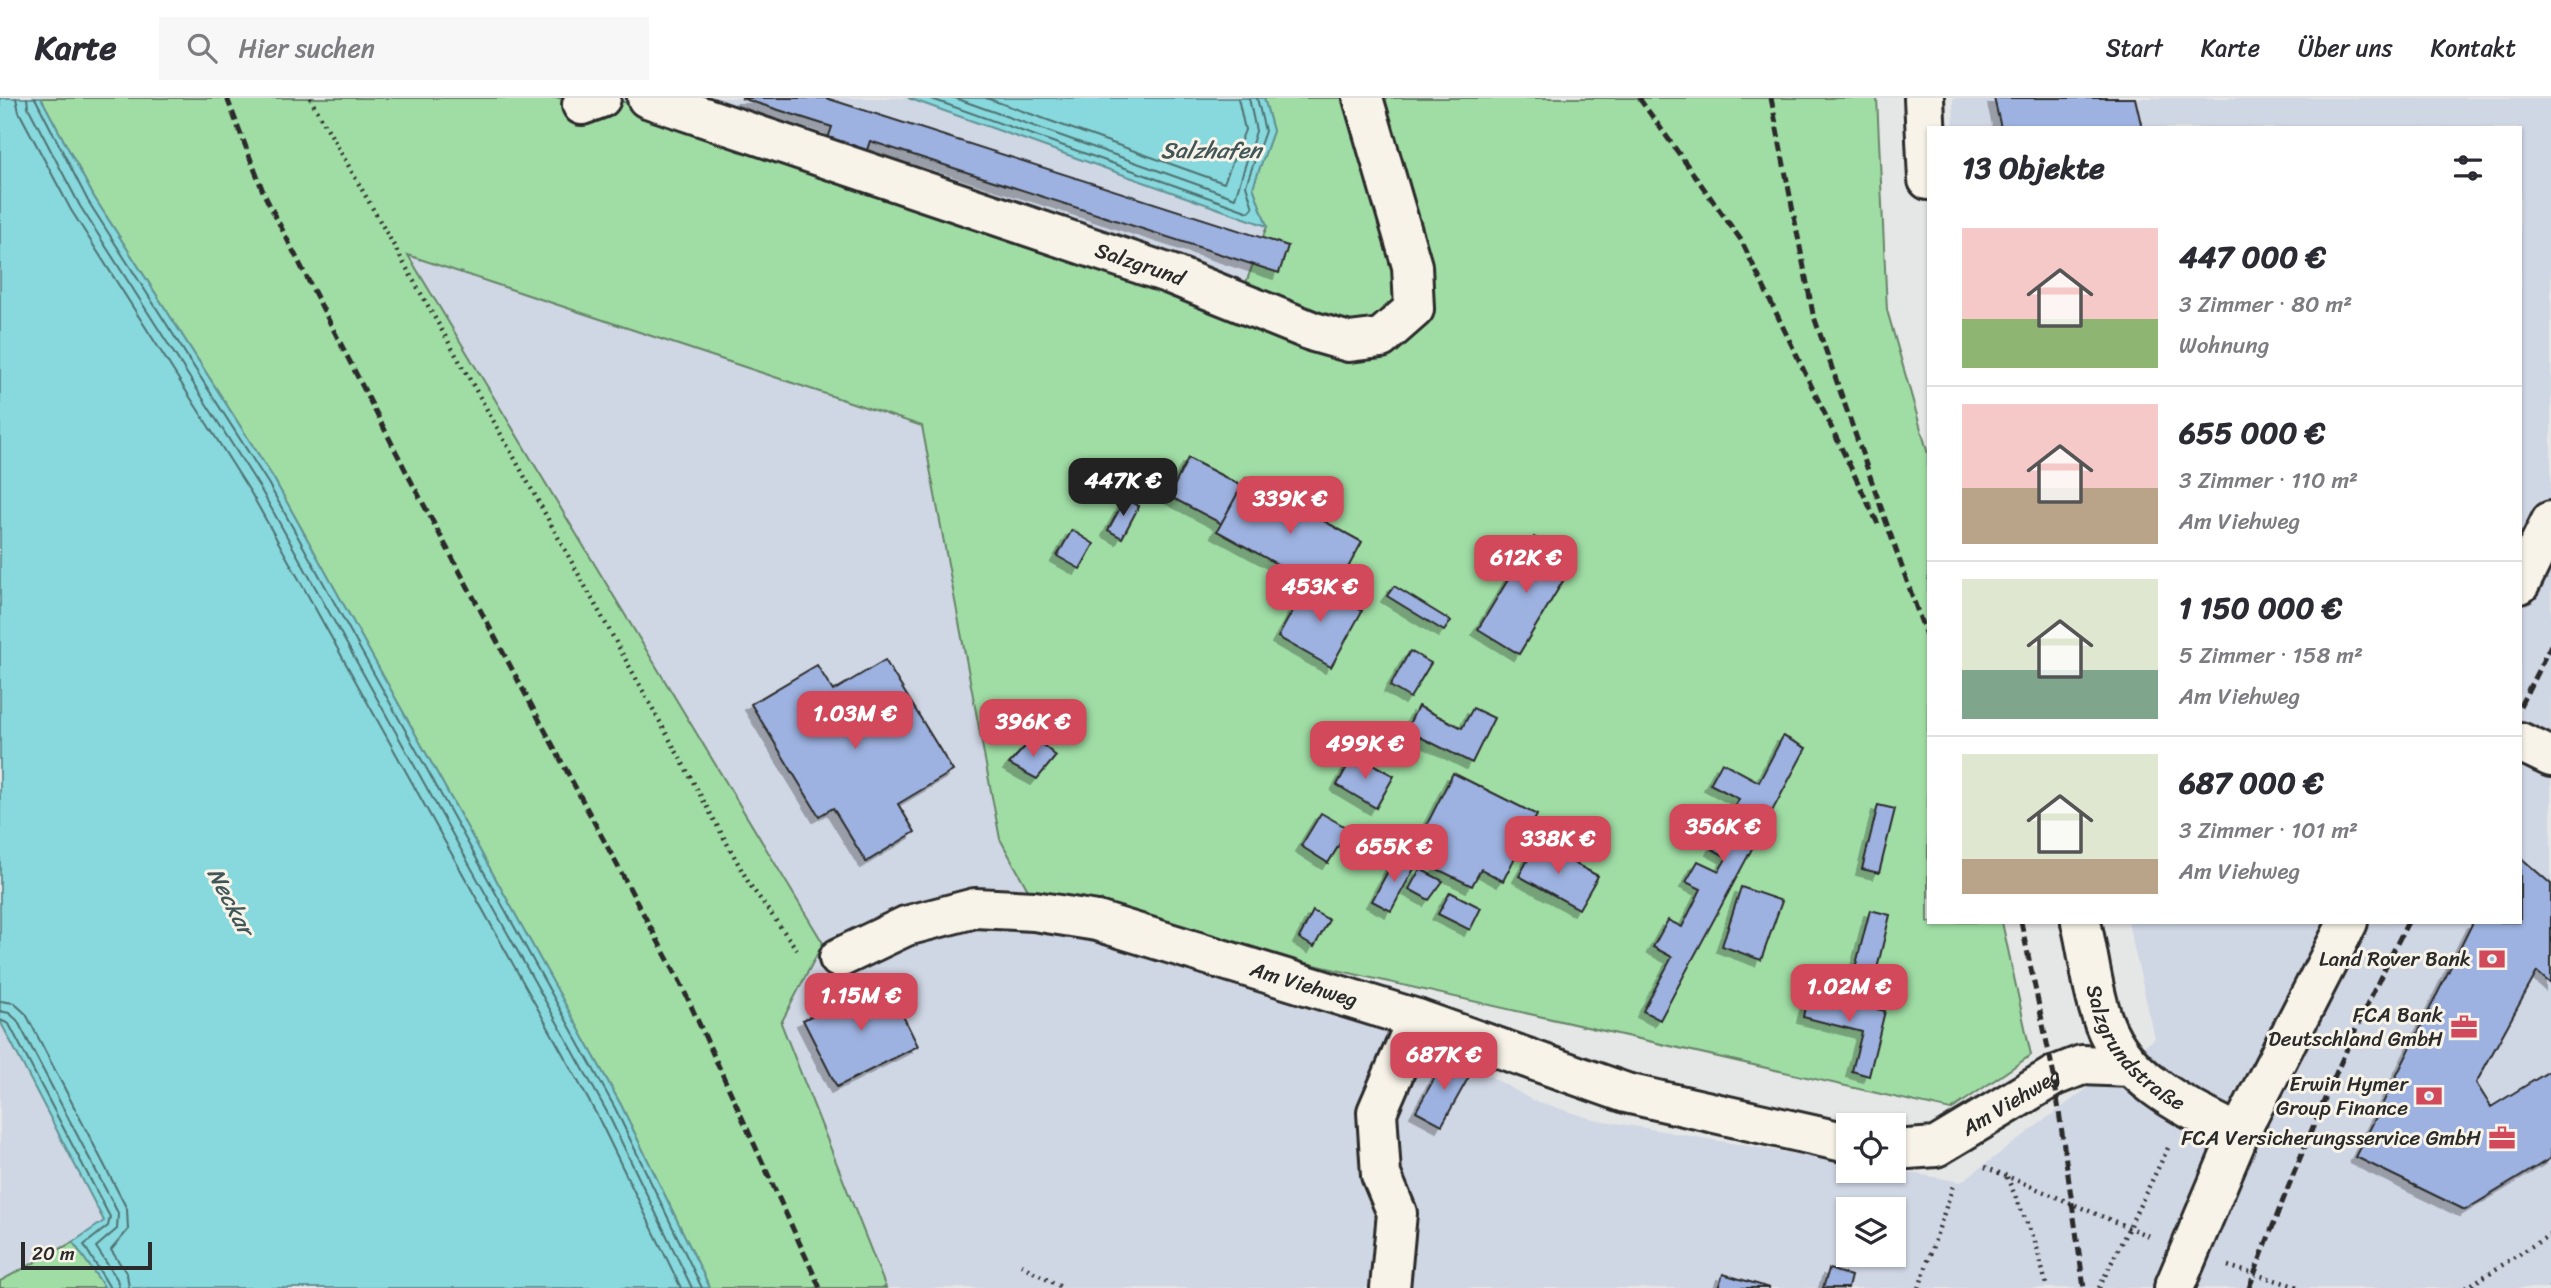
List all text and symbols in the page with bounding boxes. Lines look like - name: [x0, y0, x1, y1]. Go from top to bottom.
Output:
- search box: [159, 17, 649, 80]
- text: Karte: [35, 19, 117, 77]
- text: Hier suchen: [239, 25, 375, 71]
- text: Start: [2106, 27, 2163, 69]
- text: Karte: [2201, 27, 2260, 69]
- text: Über uns: [2298, 27, 2393, 69]
- text: Kontakt: [2431, 27, 2516, 69]
- icon: search: [183, 29, 221, 67]
- water label: Salzhafen: [1161, 130, 1264, 171]
- text: 13 Objekte: [1962, 141, 2105, 195]
- icon: filters: [2449, 149, 2487, 187]
- text: 447 000 €: [2179, 230, 2326, 284]
- street label: Salzgrund: [1090, 231, 1192, 298]
- icon: home: [2018, 256, 2102, 340]
- text: 3 Zimmer · 80 m²: [2179, 284, 2352, 325]
- text: Wohnung: [2179, 325, 2269, 366]
- text: 655 000 €: [2179, 406, 2325, 460]
- icon: home: [2018, 432, 2102, 516]
- pin: 447K €: [1066, 458, 1180, 518]
- text: 447K €: [1084, 460, 1162, 501]
- text: 3 Zimmer · 110 m²: [2179, 460, 2358, 501]
- pin: 339K €: [1233, 476, 1347, 536]
- text: 339K €: [1253, 478, 1327, 519]
- text: Am Viehweg: [2179, 501, 2300, 542]
- pin: 612K €: [1469, 536, 1583, 595]
- text: 612K €: [1490, 537, 1562, 578]
- pin: 453K €: [1263, 564, 1377, 624]
- text: 453K €: [1282, 566, 1358, 607]
- text: 1 150 000 €: [2179, 581, 2342, 635]
- icon: home: [2018, 607, 2102, 691]
- text: 5 Zimmer · 158 m²: [2179, 635, 2363, 676]
- text: Am Viehweg: [2179, 676, 2300, 717]
- pin: 1.03M €: [790, 692, 920, 751]
- text: 1.03M €: [813, 693, 897, 734]
- pin: 396K €: [976, 700, 1090, 759]
- text: 396K €: [995, 701, 1071, 742]
- pin: 499K €: [1308, 722, 1422, 781]
- text: 499K €: [1326, 723, 1404, 764]
- text: 687 000 €: [2179, 756, 2324, 810]
- icon: home: [2018, 782, 2102, 866]
- pin: 356K €: [1666, 804, 1780, 864]
- text: 356K €: [1686, 806, 1760, 847]
- text: 3 Zimmer · 101 m²: [2179, 810, 2358, 851]
- pin: 338K €: [1501, 816, 1615, 876]
- text: 338K €: [1521, 818, 1595, 859]
- pin: 655K €: [1337, 824, 1451, 884]
- text: 655K €: [1356, 826, 1432, 867]
- text: Am Viehweg: [2179, 851, 2300, 892]
- water label: Neckar: [195, 860, 267, 946]
- place label: Land Rover Bank: [2319, 940, 2471, 978]
- bank icon: Land Rover Bank: [2477, 944, 2507, 974]
- street label: Am Viehweg: [1245, 950, 1363, 1019]
- pin: 1.02M €: [1784, 964, 1914, 1024]
- text: 1.02M €: [1807, 966, 1891, 1007]
- pin: 1.15M €: [796, 974, 926, 1033]
- text: 1.15M €: [821, 975, 901, 1016]
- street label: Salzgrundstraße: [2075, 981, 2193, 1121]
- place label: FCA Bank Deutschland GmbH: [2268, 996, 2443, 1058]
- office icon: FCA Bank Deutschland GmbH: [2449, 1012, 2479, 1042]
- pin: 687K €: [1387, 1032, 1501, 1092]
- text: 687K €: [1406, 1034, 1482, 1075]
- street label: Am Viehweg: [1953, 1056, 2066, 1147]
- place label: Erwin Hymer Group Finance: [2276, 1065, 2409, 1127]
- bank icon: Erwin Hymer Group Finance: [2414, 1081, 2444, 1111]
- map controls: [1836, 1113, 1906, 1267]
- button: locate: [1836, 1113, 1906, 1183]
- place label: FCA Versicherungsservice GmbH: [2181, 1119, 2481, 1157]
- office icon: FCA Versicherungsservice GmbH: [2487, 1123, 2517, 1153]
- button: layers: [1836, 1197, 1906, 1267]
- text: 20 m: [32, 1237, 75, 1270]
- scale bar: [21, 1239, 152, 1271]

